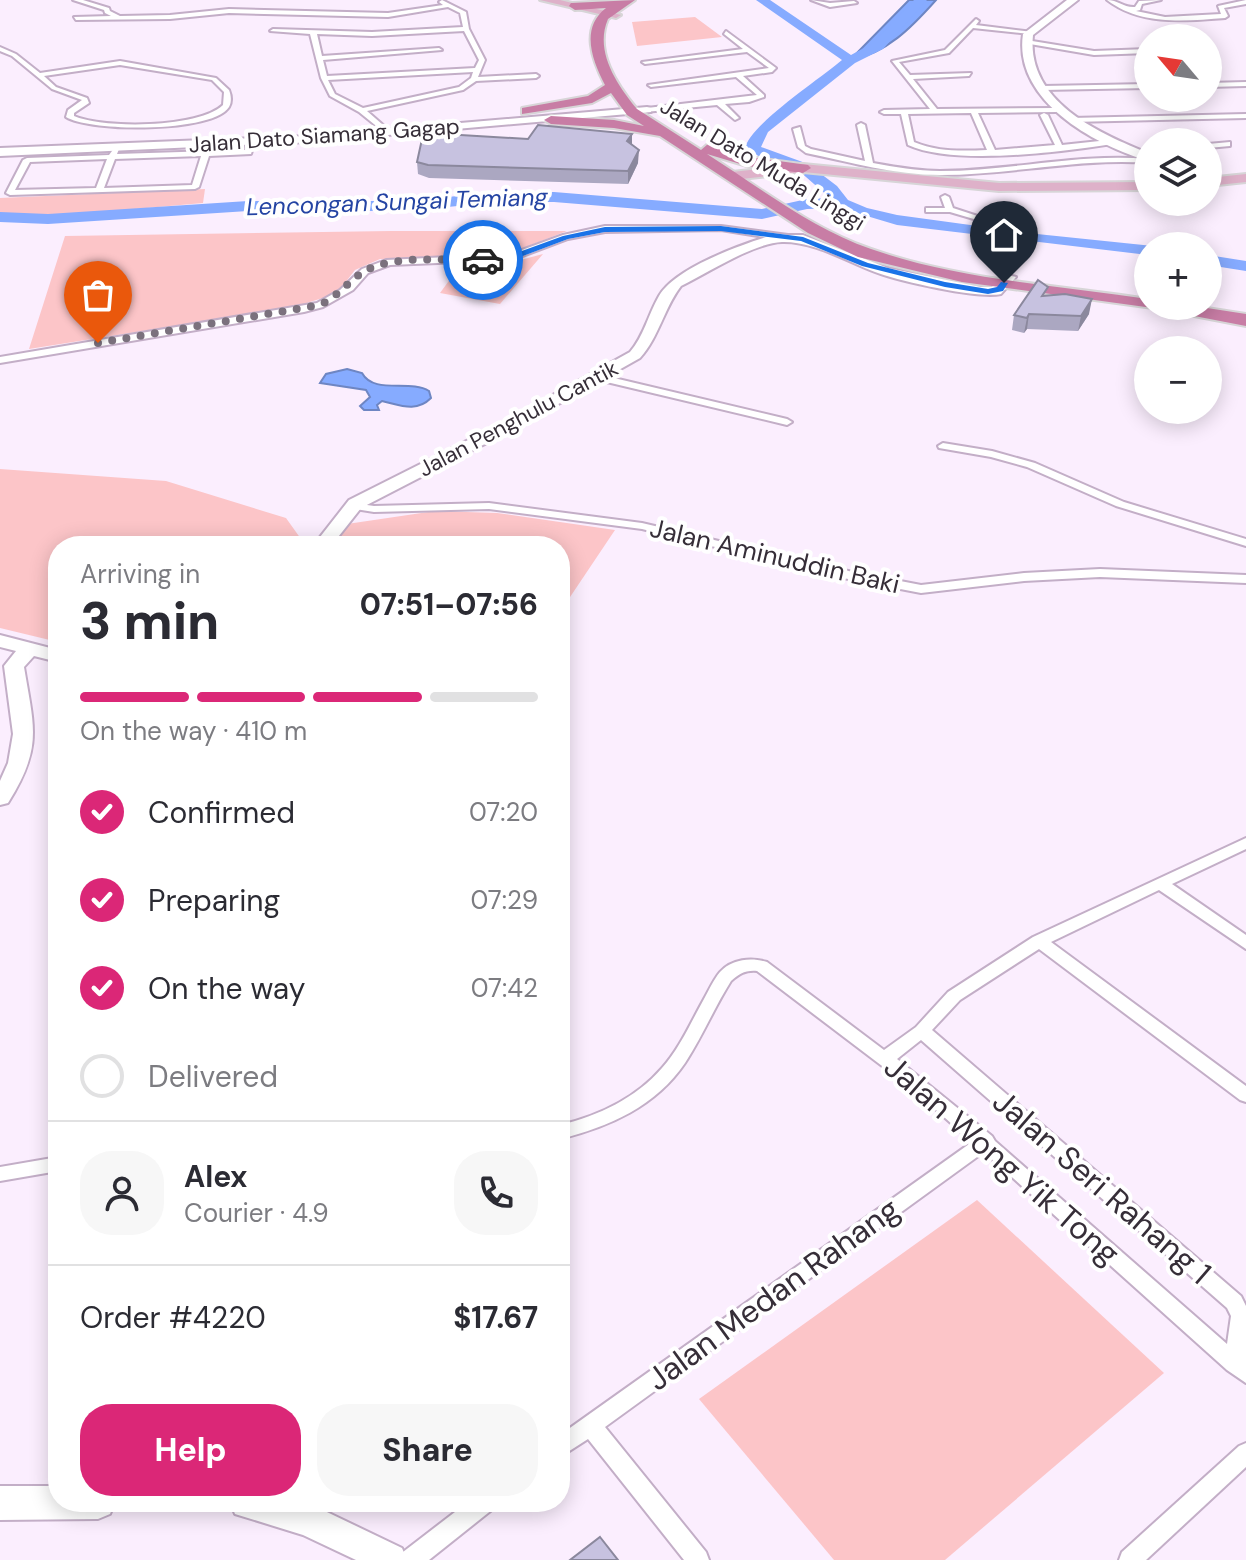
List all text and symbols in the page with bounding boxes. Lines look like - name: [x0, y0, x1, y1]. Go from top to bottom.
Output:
- north arrow: [1134, 24, 1222, 112]
- map controls: [1134, 24, 1222, 424]
- street label: Jalan Dato Muda Linggi: [655, 92, 871, 237]
- street label: Jalan Dato Siamang Gagap: [188, 112, 460, 159]
- button: layers: [1134, 128, 1222, 216]
- water label: Lencongan Sungai Temiang: [246, 181, 549, 222]
- pin: [970, 201, 1038, 283]
- icon: home: [982, 213, 1026, 257]
- courier: [443, 220, 523, 300]
- button: +: [1134, 232, 1222, 320]
- icon: car: [461, 238, 505, 282]
- pin: [64, 261, 132, 343]
- icon: bag: [76, 273, 120, 317]
- button: −: [1134, 336, 1222, 424]
- street label: Jalan Penghulu Cantik: [413, 354, 623, 483]
- street label: Jalan Aminuddin Baki: [647, 511, 903, 601]
- text: Arriving in: [80, 557, 200, 591]
- text: 07:51–07:56: [360, 585, 538, 624]
- text: 3 min: [80, 587, 219, 655]
- text: On the way · 410 m: [80, 714, 307, 748]
- icon: check: [80, 790, 124, 834]
- text: Confirmed: [148, 793, 295, 832]
- text: 07:20: [469, 795, 538, 829]
- icon: check: [80, 878, 124, 922]
- text: Preparing: [148, 881, 280, 920]
- text: 07:29: [470, 883, 538, 917]
- icon: check: [80, 966, 124, 1010]
- text: On the way: [148, 969, 305, 1008]
- text: 07:42: [471, 971, 538, 1005]
- street label: Jalan Wong Yik Tong: [875, 1046, 1129, 1274]
- text: Delivered: [148, 1057, 278, 1096]
- street label: Jalan Seri Rahang 1: [984, 1081, 1220, 1293]
- button: person: [80, 1151, 164, 1235]
- button: phone: [454, 1151, 538, 1235]
- text: Alex: [184, 1157, 247, 1196]
- street label: Jalan Medan Rahang: [638, 1188, 908, 1400]
- text: Courier · 4.9: [184, 1196, 329, 1230]
- text: Order #4220: [80, 1298, 266, 1337]
- text: $17.67: [453, 1298, 538, 1337]
- button: Help: [80, 1404, 301, 1496]
- button: Share: [317, 1404, 538, 1496]

